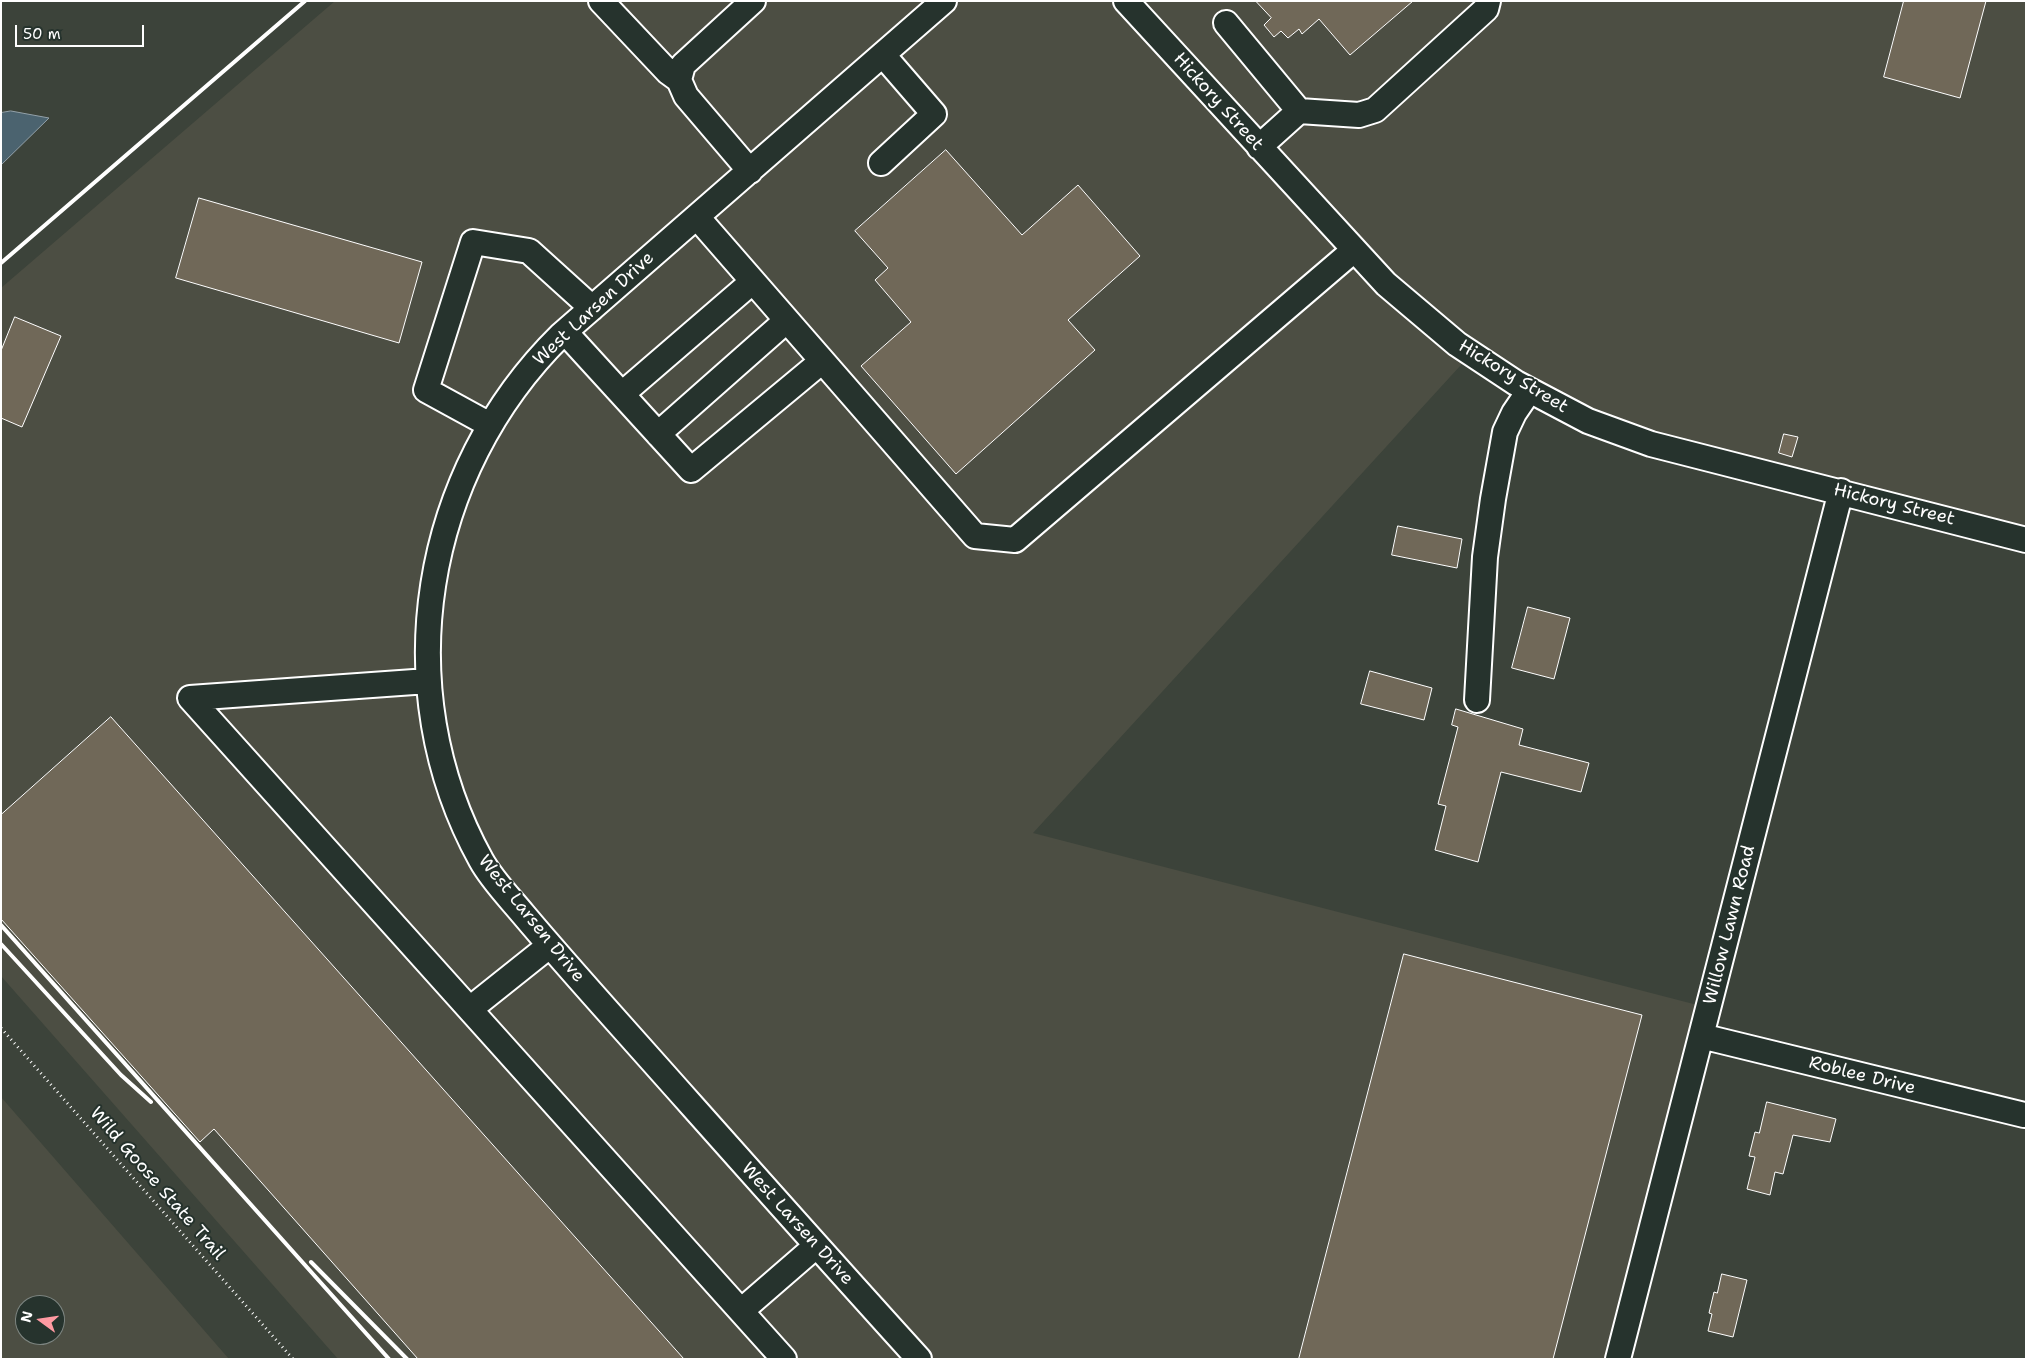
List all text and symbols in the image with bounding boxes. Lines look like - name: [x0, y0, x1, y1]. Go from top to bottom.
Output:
- scale bar: [18, 15, 146, 47]
- text: 50 m: [23, 24, 61, 44]
- street label: Hickory Street: [1168, 49, 1268, 155]
- street label: West Larsen Drive: [529, 247, 659, 371]
- street label: Hickory Street: [1454, 336, 1572, 418]
- street label: Hickory Street: [1831, 480, 1957, 530]
- street label: Willow Lawn Road: [1700, 843, 1760, 1007]
- street label: West Larsen Drive: [473, 851, 589, 987]
- street label: Roblee Drive: [1806, 1052, 1918, 1100]
- street label: Wild Goose State Trail: [85, 1103, 229, 1265]
- street label: West Larsen Drive: [736, 1158, 858, 1290]
- north arrow: [15, 1295, 65, 1345]
- text: N: [16, 1309, 36, 1324]

